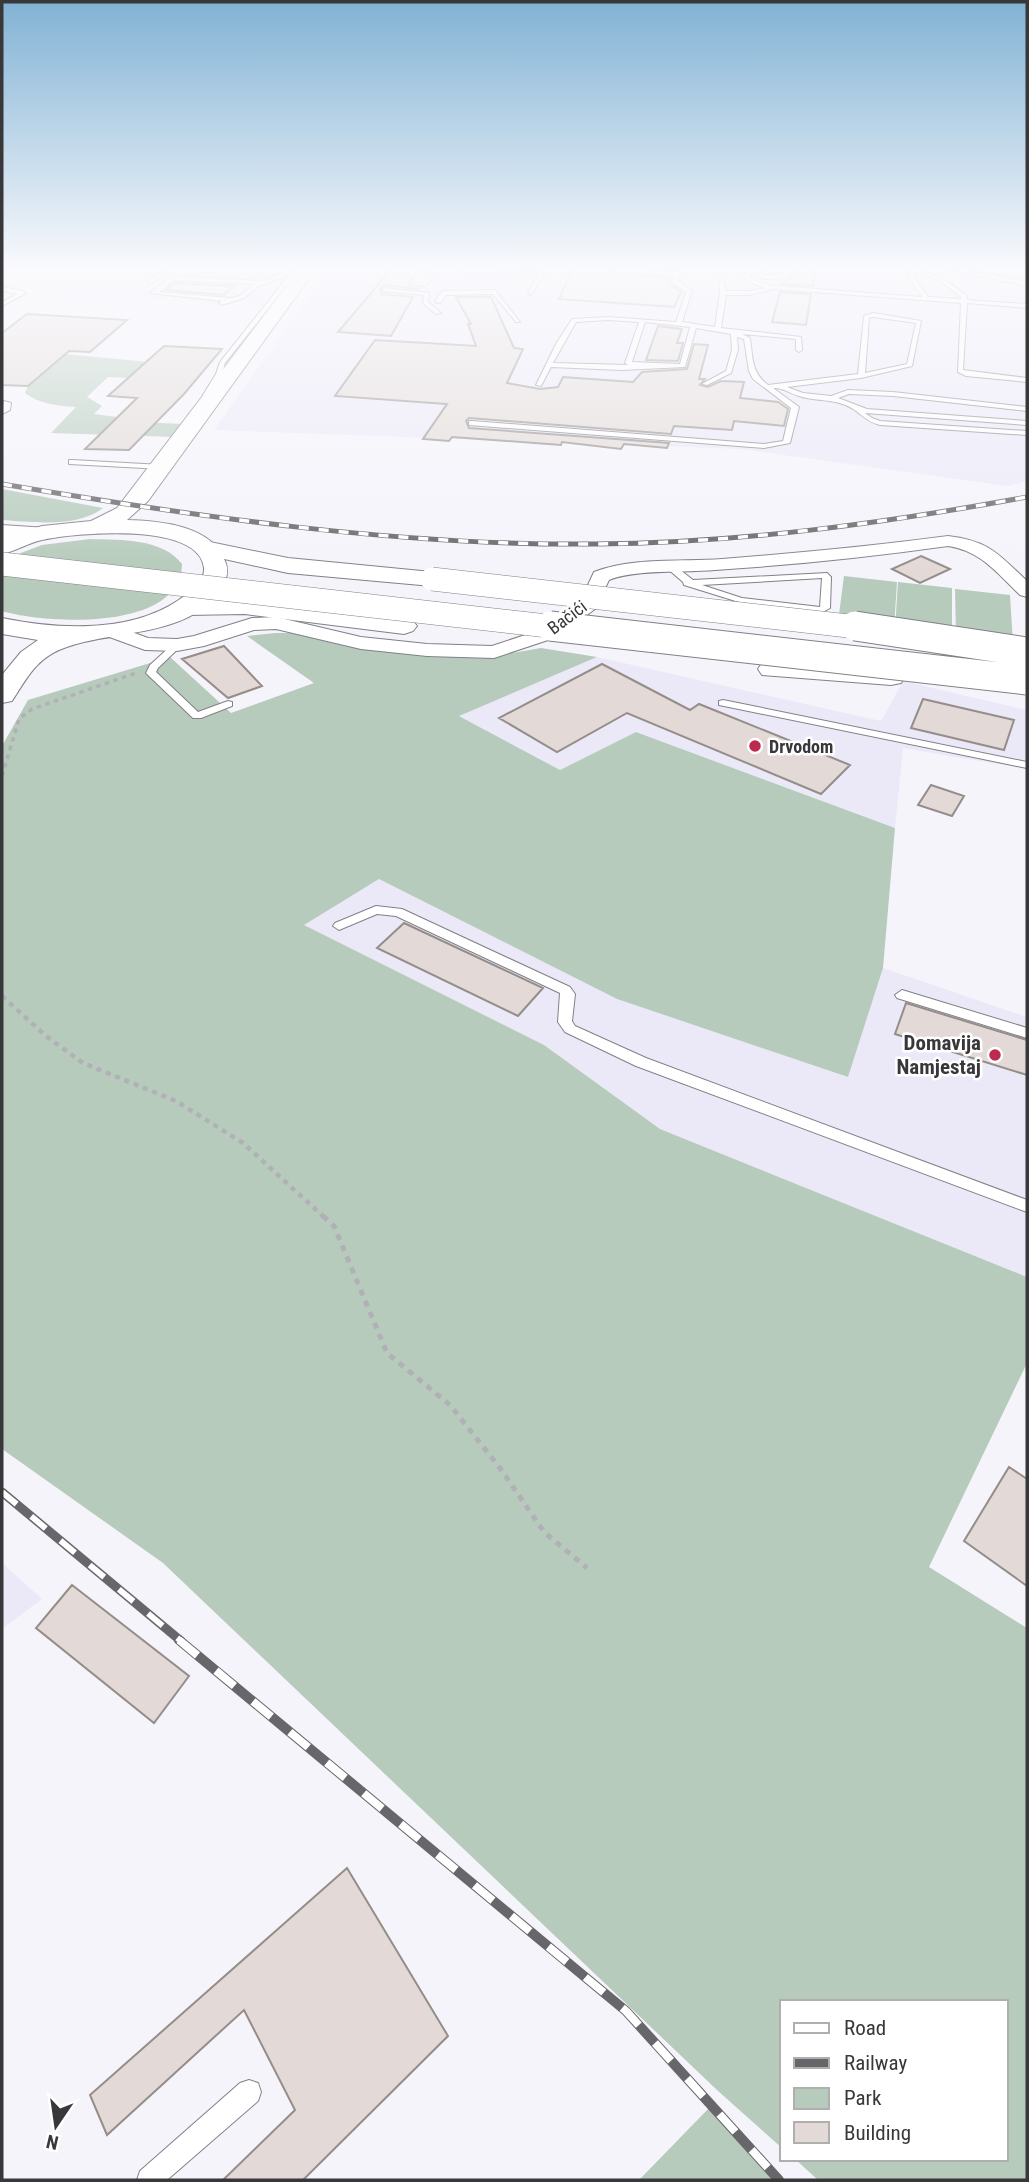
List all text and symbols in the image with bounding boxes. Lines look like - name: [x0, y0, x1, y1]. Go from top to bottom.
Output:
- street label: Bačići: [543, 596, 591, 638]
- place label: Drvodom: [769, 736, 833, 757]
- marker: Drvodom: [747, 738, 763, 754]
- place label: Domavija Namjestaj: [896, 1031, 981, 1079]
- marker: Domavija Namjestaj: [987, 1047, 1003, 1063]
- legend: [780, 2000, 1008, 2161]
- text: Road: [844, 2016, 886, 2040]
- text: Railway: [844, 2051, 907, 2075]
- text: Park: [844, 2086, 882, 2110]
- north arrow: [21, 2091, 91, 2161]
- text: Building: [844, 2121, 911, 2145]
- text: N: [44, 2130, 61, 2155]

